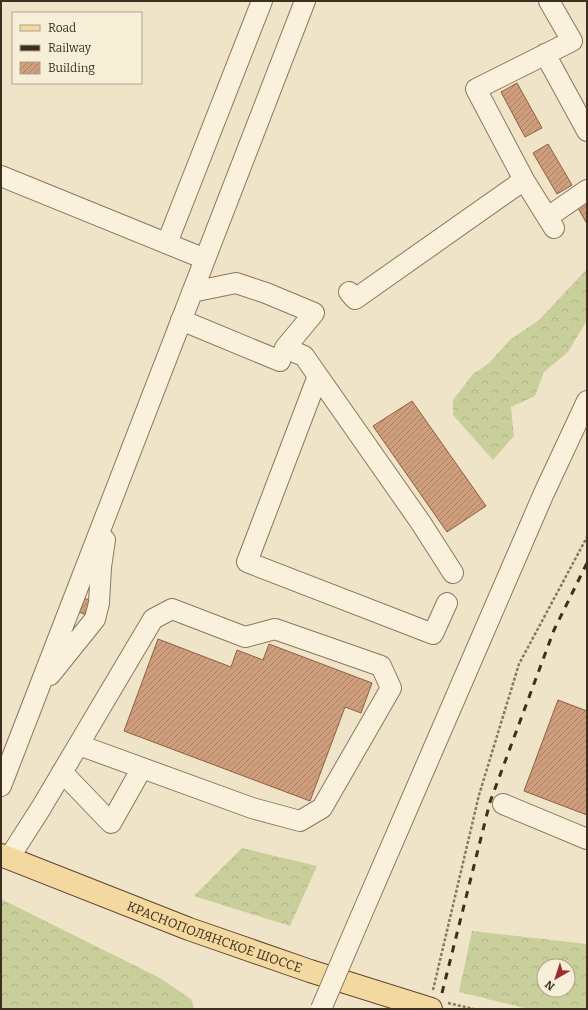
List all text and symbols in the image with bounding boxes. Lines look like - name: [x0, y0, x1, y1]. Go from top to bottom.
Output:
- legend: [12, 12, 142, 84]
- text: Road: [48, 21, 76, 35]
- text: Railway: [48, 41, 92, 55]
- text: Building: [48, 61, 95, 75]
- street label: КРАСНОПОЛЯНСКОЕ ШОССЕ: [125, 898, 304, 976]
- north arrow: [536, 958, 576, 998]
- text: N: [542, 977, 557, 993]

